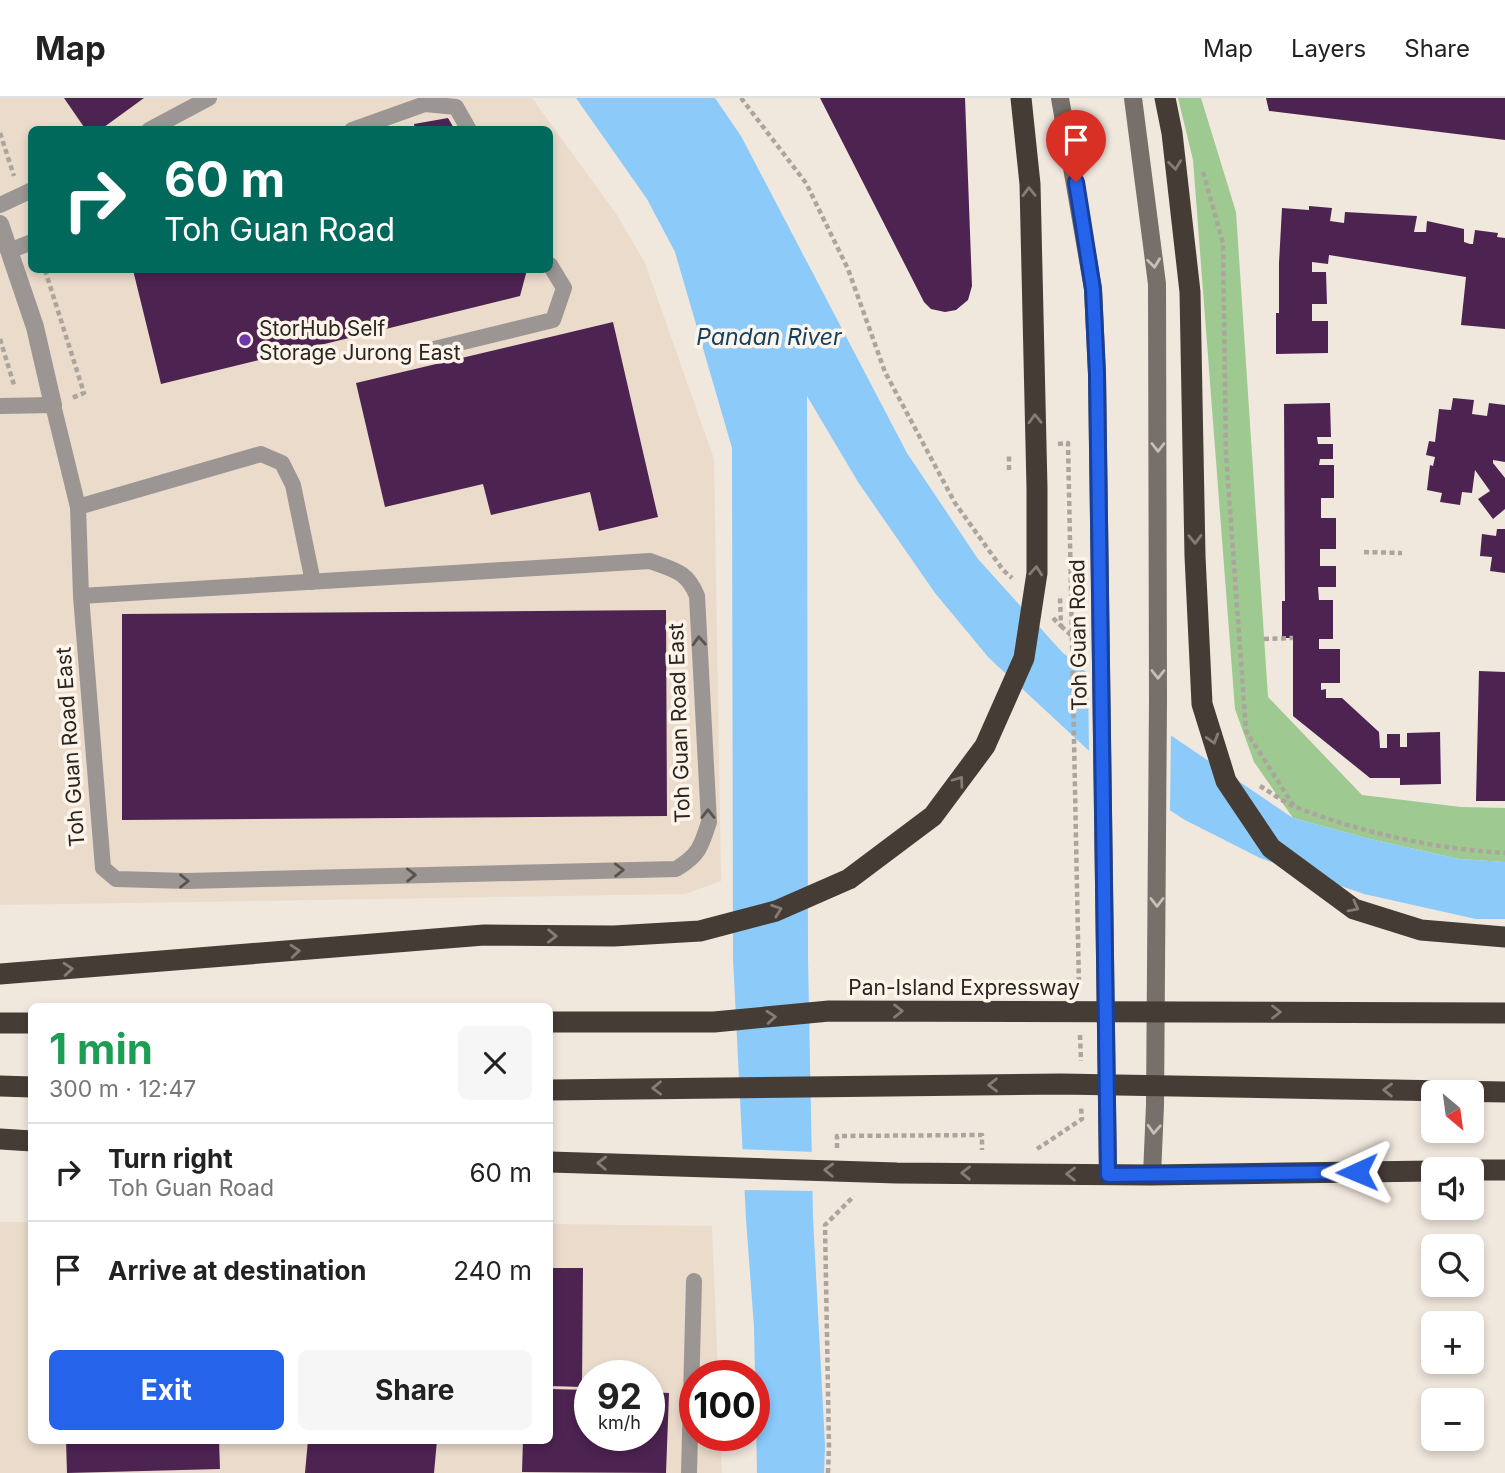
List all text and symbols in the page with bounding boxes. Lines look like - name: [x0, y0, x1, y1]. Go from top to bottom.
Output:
- text: Map: [35, 28, 106, 68]
- text: Map: [1203, 34, 1253, 63]
- text: Layers: [1291, 34, 1366, 63]
- text: Share: [1404, 34, 1470, 63]
- pin: [1046, 110, 1106, 182]
- icon: arrive: [1057, 121, 1095, 159]
- text: 60 m: [164, 150, 285, 209]
- icon: right: [49, 154, 140, 245]
- one-way arrow: [1168, 160, 1183, 171]
- one-way arrow: [1022, 186, 1037, 197]
- text: Toh Guan Road: [164, 210, 395, 249]
- one-way arrow: [1147, 257, 1162, 269]
- place label: StorHub Self Storage Jurong East: [259, 316, 461, 365]
- water label: Pandan River: [696, 323, 843, 351]
- marker: StorHub Self Storage Jurong East: [237, 332, 253, 348]
- one-way arrow: [1027, 414, 1043, 424]
- one-way arrow: [1150, 442, 1166, 453]
- one-way arrow: [1187, 534, 1203, 545]
- street label: Toh Guan Road: [1064, 559, 1092, 711]
- one-way arrow: [1028, 565, 1043, 576]
- street label: Toh Guan Road East: [663, 623, 695, 823]
- one-way arrow: [692, 635, 707, 646]
- street label: Toh Guan Road East: [51, 646, 89, 848]
- one-way arrow: [1150, 670, 1166, 680]
- one-way arrow: [1204, 733, 1219, 745]
- one-way arrow: [951, 776, 963, 789]
- one-way arrow: [700, 808, 716, 819]
- one-way arrow: [614, 862, 625, 878]
- one-way arrow: [406, 868, 417, 883]
- one-way arrow: [179, 873, 189, 889]
- one-way arrow: [1149, 897, 1165, 908]
- one-way arrow: [1347, 899, 1360, 913]
- one-way arrow: [770, 904, 782, 918]
- one-way arrow: [547, 928, 558, 944]
- one-way arrow: [290, 944, 301, 959]
- one-way arrow: [63, 962, 74, 977]
- street label: Pan-Island Expressway: [848, 975, 1080, 1000]
- one-way arrow: [893, 1003, 903, 1019]
- one-way arrow: [1271, 1004, 1282, 1020]
- one-way arrow: [766, 1010, 777, 1025]
- text: 1 min: [49, 1023, 153, 1074]
- button: close: [458, 1026, 532, 1100]
- text: 300 m · 12:47: [49, 1075, 196, 1103]
- one-way arrow: [987, 1077, 997, 1093]
- one-way arrow: [651, 1080, 662, 1096]
- north arrow: [1421, 1080, 1484, 1143]
- map controls: [1421, 1080, 1484, 1451]
- one-way arrow: [1382, 1082, 1393, 1097]
- one-way arrow: [1147, 1124, 1162, 1135]
- position arrow: [1320, 1135, 1394, 1209]
- text: Turn right: [108, 1143, 233, 1174]
- icon: right: [49, 1153, 87, 1191]
- one-way arrow: [596, 1156, 607, 1171]
- text: 60 m: [469, 1157, 532, 1188]
- button: sound: [1421, 1157, 1484, 1220]
- one-way arrow: [823, 1163, 834, 1178]
- one-way arrow: [960, 1165, 971, 1181]
- one-way arrow: [1065, 1166, 1076, 1182]
- text: Toh Guan Road: [108, 1174, 274, 1202]
- button: search: [1421, 1234, 1484, 1297]
- icon: arrive: [49, 1251, 87, 1289]
- text: Arrive at destination: [108, 1255, 367, 1286]
- text: 240 m: [453, 1255, 532, 1286]
- button: +: [1421, 1311, 1484, 1374]
- button: Exit: [49, 1350, 284, 1430]
- button: Share: [298, 1350, 532, 1430]
- speed limit sign: 100: [679, 1360, 770, 1451]
- text: 92: [597, 1375, 642, 1417]
- button: −: [1421, 1388, 1484, 1451]
- text: km/h: [598, 1412, 641, 1433]

